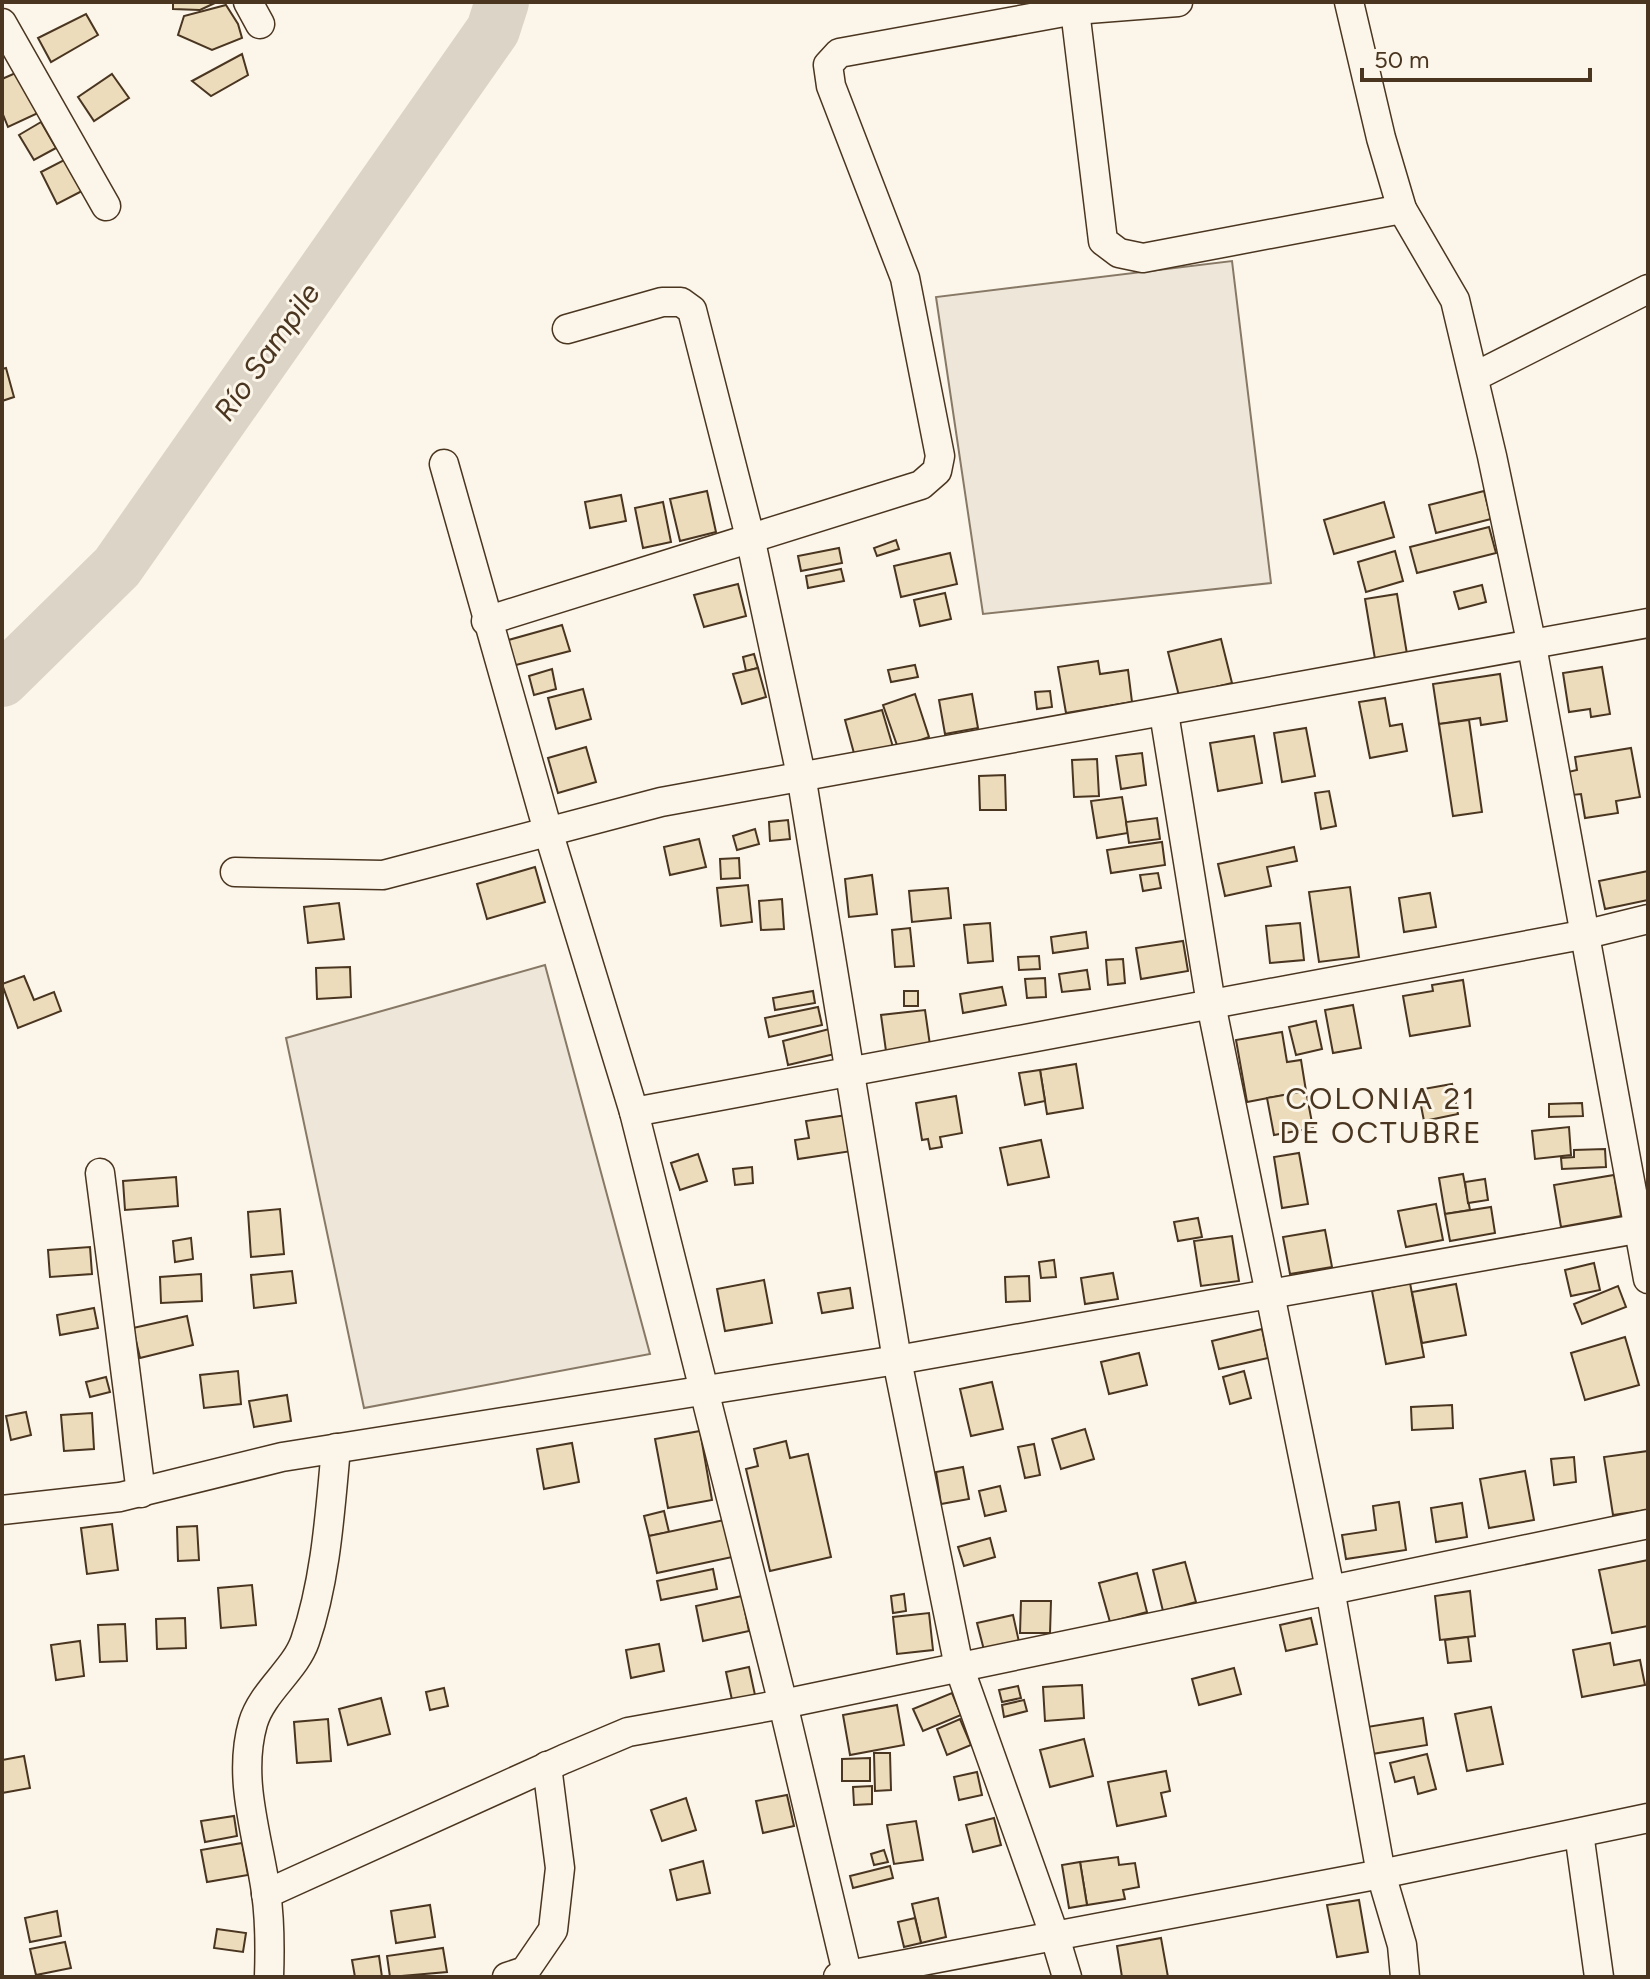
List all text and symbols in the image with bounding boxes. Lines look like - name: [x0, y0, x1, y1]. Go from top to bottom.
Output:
- scale bar: [1362, 32, 1590, 82]
- text: 50 m: [1374, 45, 1430, 74]
- water label: Río Sampile: [206, 276, 328, 428]
- district label: COLONIA 21 DE OCTUBRE: [1279, 1080, 1483, 1151]

